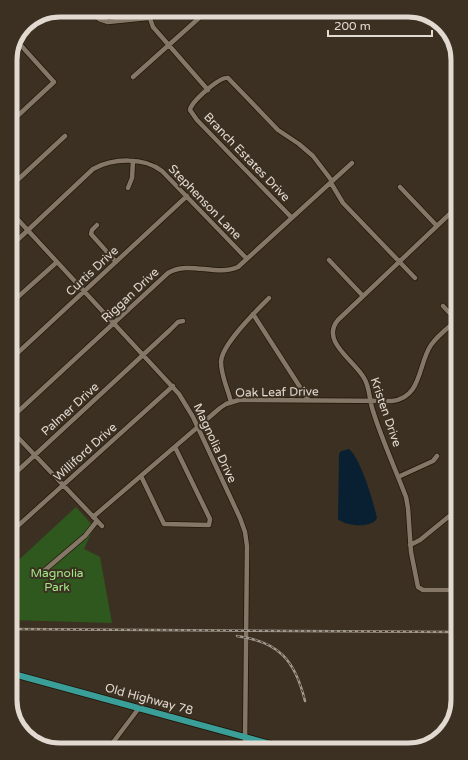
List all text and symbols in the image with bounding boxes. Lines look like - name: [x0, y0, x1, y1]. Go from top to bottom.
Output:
- scale bar: [328, 12, 432, 38]
- text: 200 m: [334, 19, 371, 33]
- street label: Branch Estates Drive: [201, 110, 293, 204]
- street label: Stephenson Lane: [166, 162, 244, 242]
- street label: Curtis Drive: [63, 243, 121, 299]
- street label: Riggan Drive: [98, 265, 162, 325]
- street label: Kristen Drive: [368, 375, 405, 449]
- street label: Palmer Drive: [38, 379, 102, 438]
- street label: Oak Leaf Drive: [235, 384, 319, 400]
- street label: Magnolia Drive: [190, 401, 240, 485]
- street label: Williford Drive: [51, 420, 120, 484]
- park label: Magnolia Park: [30, 566, 84, 594]
- street label: Old Highway 78: [103, 680, 195, 718]

